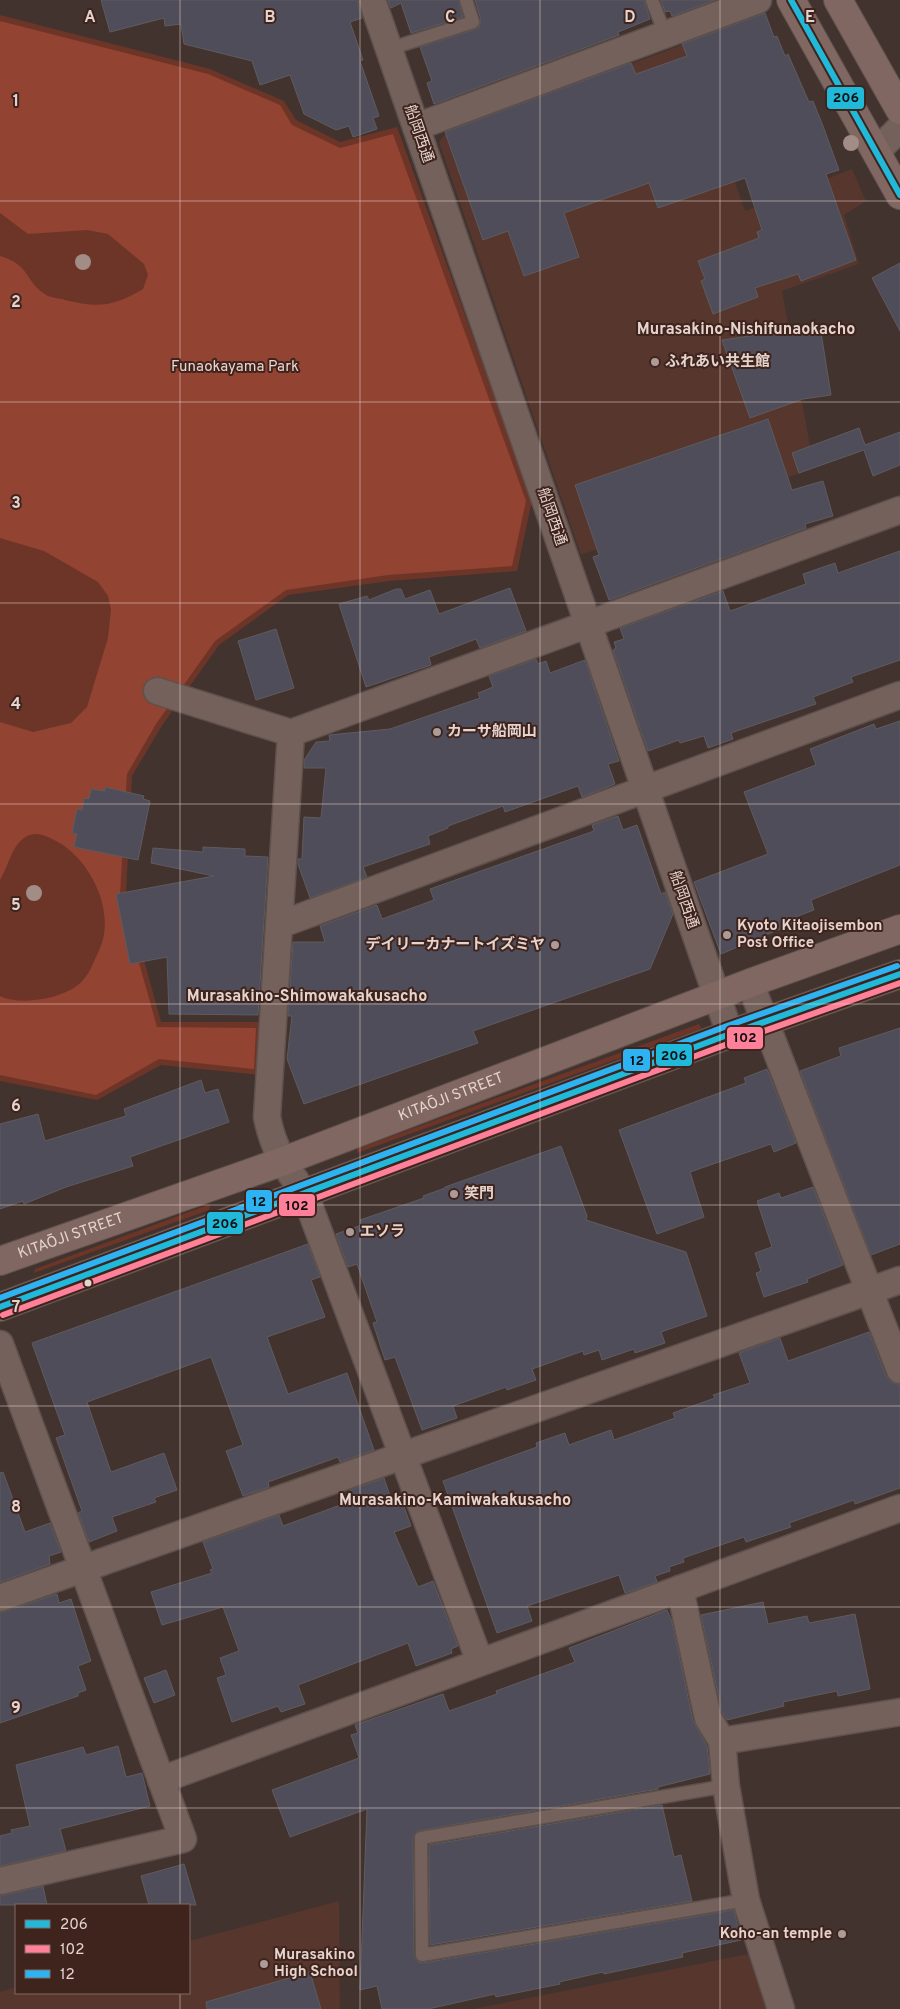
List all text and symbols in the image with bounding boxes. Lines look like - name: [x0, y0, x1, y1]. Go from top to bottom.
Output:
- text: A: [84, 8, 96, 28]
- text: B: [264, 8, 276, 28]
- text: C: [445, 8, 455, 28]
- text: D: [624, 8, 636, 28]
- text: E: [805, 8, 815, 28]
- line badge: 206: [826, 86, 865, 110]
- text: 206: [833, 90, 859, 107]
- text: 1: [13, 92, 19, 112]
- street label: 船岡西通: [399, 103, 437, 165]
- text: 2: [11, 293, 21, 313]
- district label: Murasakino-Nishifunaokacho: [637, 320, 855, 340]
- place label: ふれあい共生館: [665, 353, 770, 372]
- marker: ふれあい共生館: [649, 356, 661, 368]
- park label: Funaokayama Park: [171, 358, 299, 377]
- street label: 船岡西通: [532, 486, 570, 548]
- text: 3: [11, 494, 21, 514]
- text: 4: [11, 695, 21, 715]
- place label: カーサ船岡山: [447, 723, 537, 742]
- marker: カーサ船岡山: [431, 726, 443, 738]
- street label: 船岡西通: [664, 869, 702, 931]
- text: 5: [11, 896, 21, 916]
- place label: Kyoto Kitaojisembon Post Office: [737, 917, 882, 953]
- marker: Kyoto Kitaojisembon Post Office: [721, 929, 733, 941]
- place label: デイリーカナートイズミヤ: [365, 935, 545, 955]
- marker: デイリーカナートイズミヤ: [549, 939, 561, 951]
- district label: Murasakino-Shimowakakusacho: [187, 987, 427, 1007]
- line badge: 102: [726, 1026, 764, 1050]
- text: 102: [733, 1030, 757, 1047]
- line badge: 206: [655, 1043, 693, 1067]
- line badge: 12: [622, 1048, 651, 1072]
- text: 206: [661, 1048, 687, 1065]
- text: 12: [630, 1053, 644, 1070]
- street label: KITAŌJI STREET: [396, 1068, 506, 1126]
- text: 6: [11, 1097, 21, 1117]
- place label: 笑門: [464, 1185, 494, 1204]
- marker: 笑門: [448, 1188, 460, 1200]
- line badge: 12: [245, 1189, 273, 1213]
- line badge: 102: [278, 1193, 316, 1217]
- text: 12: [252, 1194, 266, 1211]
- text: 102: [285, 1198, 309, 1215]
- street label: KITAŌJI STREET: [15, 1209, 126, 1264]
- line badge: 206: [206, 1211, 244, 1235]
- text: 206: [212, 1216, 238, 1233]
- place label: エソラ: [360, 1223, 405, 1242]
- marker: エソラ: [344, 1226, 356, 1238]
- unlabelled marker: [83, 1278, 93, 1288]
- text: 7: [12, 1298, 20, 1318]
- district label: Murasakino-Kamiwakakusacho: [339, 1491, 571, 1511]
- text: 8: [11, 1498, 21, 1518]
- text: 9: [11, 1699, 21, 1719]
- legend: [15, 1904, 190, 1994]
- text: 206: [60, 1916, 88, 1935]
- place label: Koho-an temple: [720, 1925, 832, 1944]
- marker: Koho-an temple: [836, 1928, 848, 1940]
- text: 102: [60, 1941, 84, 1960]
- place label: Murasakino High School: [274, 1946, 358, 1982]
- marker: Murasakino High School: [258, 1958, 270, 1970]
- text: 12: [60, 1966, 75, 1985]

